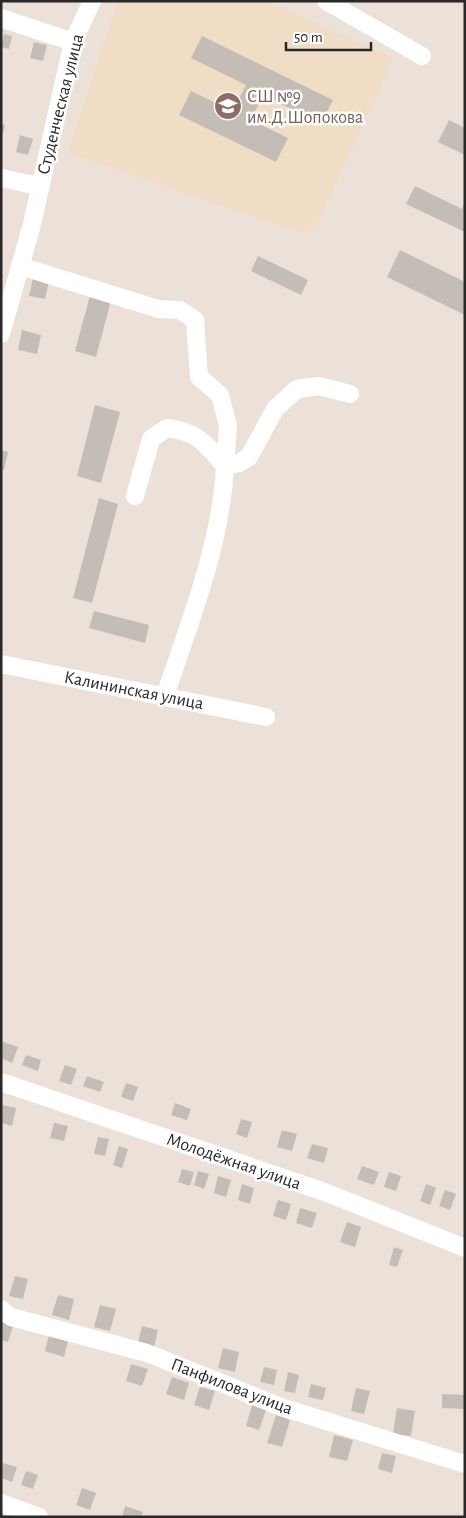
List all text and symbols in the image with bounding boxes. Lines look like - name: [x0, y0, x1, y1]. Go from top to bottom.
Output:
- scale bar: [286, 20, 371, 52]
- text: 50 m: [294, 30, 323, 45]
- street label: Студенческая улица: [35, 32, 87, 176]
- place label: СШ №9 им.Д.Шопокова: [247, 88, 363, 127]
- school or university icon: СШ №9 им.Д.Шопокова: [213, 91, 243, 121]
- street label: Калининская улица: [62, 669, 205, 713]
- street label: Молодёжная улица: [164, 1131, 303, 1193]
- street label: Панфилова улица: [168, 1355, 295, 1418]

